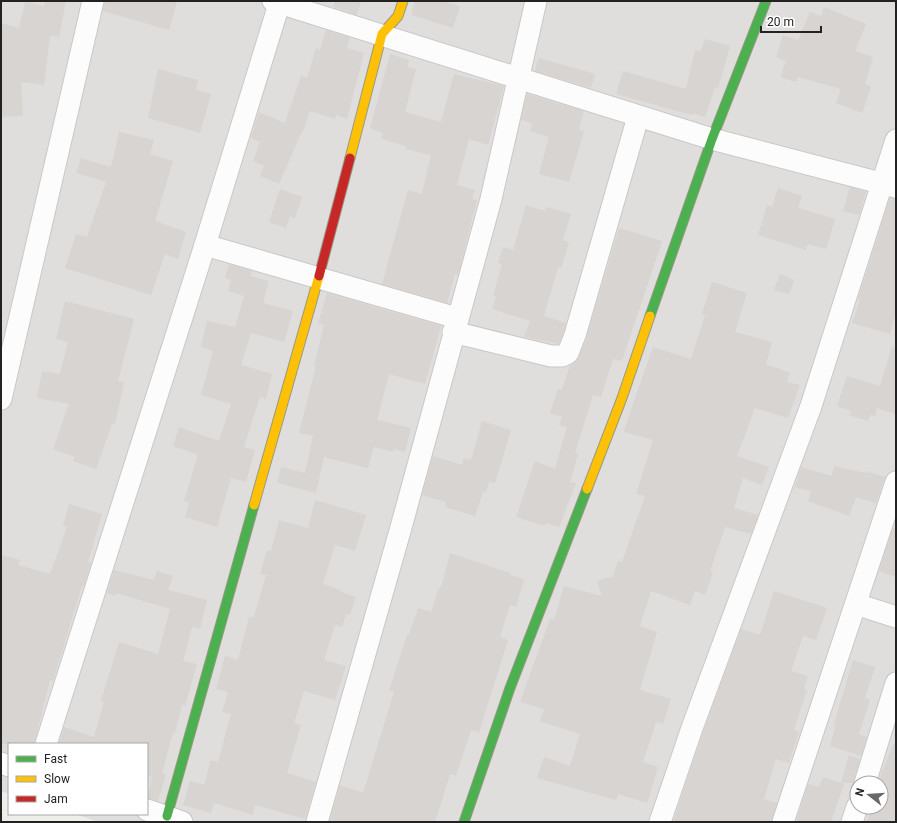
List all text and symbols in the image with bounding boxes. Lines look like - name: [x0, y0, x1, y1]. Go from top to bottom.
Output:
- scale bar: [761, 8, 821, 34]
- text: 20 m: [767, 15, 794, 29]
- legend: [8, 743, 148, 815]
- text: Fast: [44, 752, 67, 766]
- text: Slow: [44, 772, 70, 786]
- north arrow: [849, 775, 889, 815]
- text: N: [853, 786, 867, 798]
- text: Jam: [44, 792, 68, 806]

